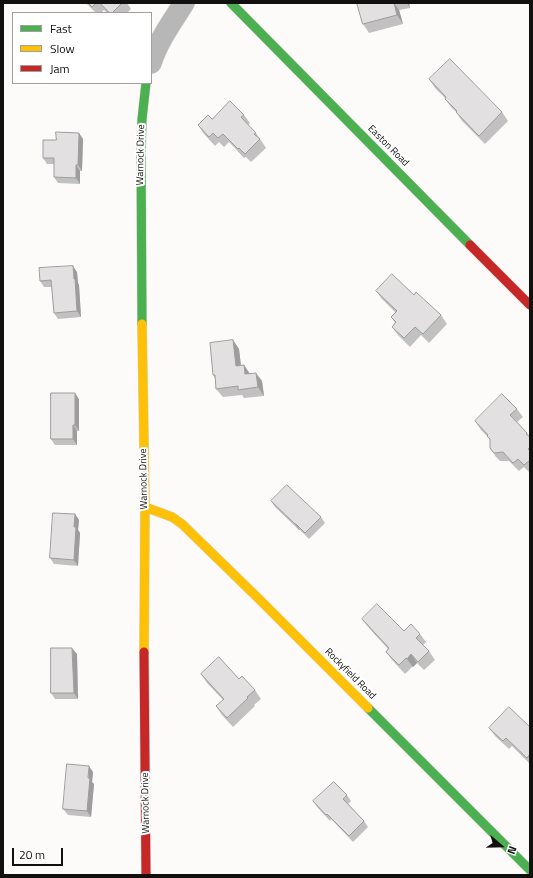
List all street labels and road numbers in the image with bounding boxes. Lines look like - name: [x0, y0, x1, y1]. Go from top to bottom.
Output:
- street label: Easton Road: [365, 123, 411, 169]
- street label: Warnock Drive: [134, 124, 148, 186]
- street label: Warnock Drive: [137, 448, 151, 510]
- street label: Rockyfield Road: [322, 646, 378, 702]
- street label: Warnock Drive: [139, 772, 153, 834]

